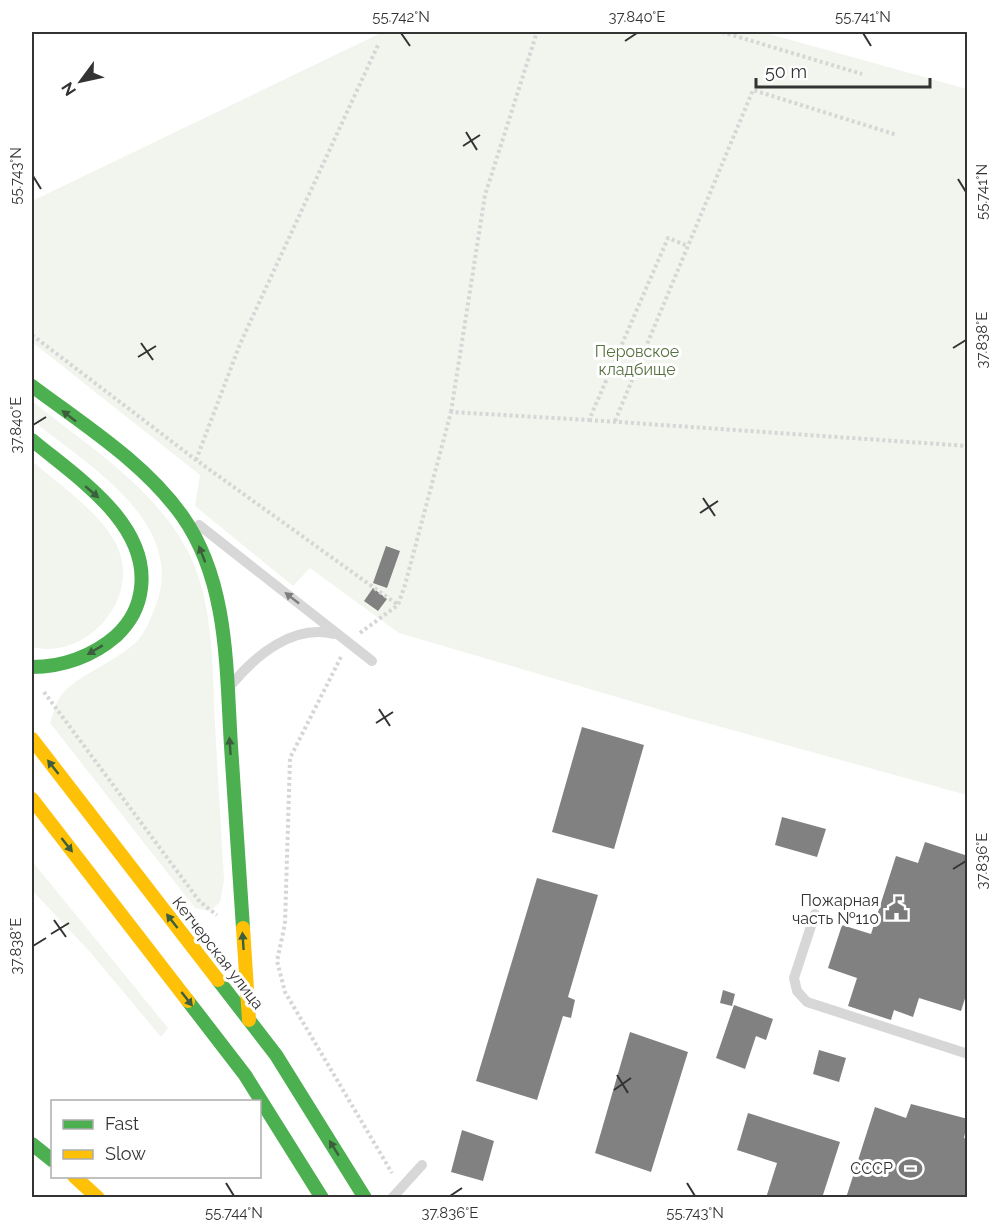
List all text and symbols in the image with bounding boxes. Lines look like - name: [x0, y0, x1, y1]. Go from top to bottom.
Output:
- text: 55.742°N: [372, 8, 430, 26]
- text: 37.840°E: [609, 8, 665, 26]
- text: 55.741°N: [835, 8, 891, 26]
- north arrow: [51, 51, 111, 111]
- scale bar: [756, 51, 930, 89]
- text: 50 m: [765, 61, 807, 82]
- text: N: [58, 79, 80, 99]
- text: 55.743°N: [7, 147, 25, 205]
- text: 55.741°N: [973, 164, 991, 220]
- text: 37.838°E: [973, 312, 991, 368]
- park label: Перовское кладбище: [595, 342, 679, 379]
- text: 37.840°E: [7, 397, 25, 453]
- one-way arrow: [62, 410, 77, 422]
- one-way arrow: [84, 485, 99, 498]
- one-way arrow: [197, 545, 207, 563]
- one-way arrow: [284, 592, 300, 605]
- one-way arrow: [87, 644, 103, 655]
- one-way arrow: [226, 737, 235, 756]
- one-way arrow: [47, 759, 59, 774]
- text: 37.836°E: [973, 833, 991, 889]
- one-way arrow: [61, 837, 74, 853]
- place label: Пожарная часть №110: [792, 891, 879, 928]
- street label: Кетчерская улица: [168, 893, 268, 1013]
- public building icon: Пожарная часть №110: [884, 896, 910, 922]
- one-way arrow: [166, 913, 178, 929]
- text: 37.838°E: [7, 918, 25, 974]
- one-way arrow: [239, 931, 248, 950]
- one-way arrow: [180, 991, 193, 1007]
- legend: [51, 1100, 261, 1178]
- text: Fast: [105, 1113, 139, 1134]
- one-way arrow: [328, 1140, 339, 1156]
- text: Slow: [105, 1143, 146, 1164]
- sports icon: СССР: [898, 1155, 924, 1181]
- place label: СССР: [850, 1159, 893, 1178]
- text: 55.744°N: [205, 1204, 263, 1222]
- text: 37.836°E: [422, 1204, 478, 1222]
- text: 55.743°N: [666, 1204, 724, 1222]

